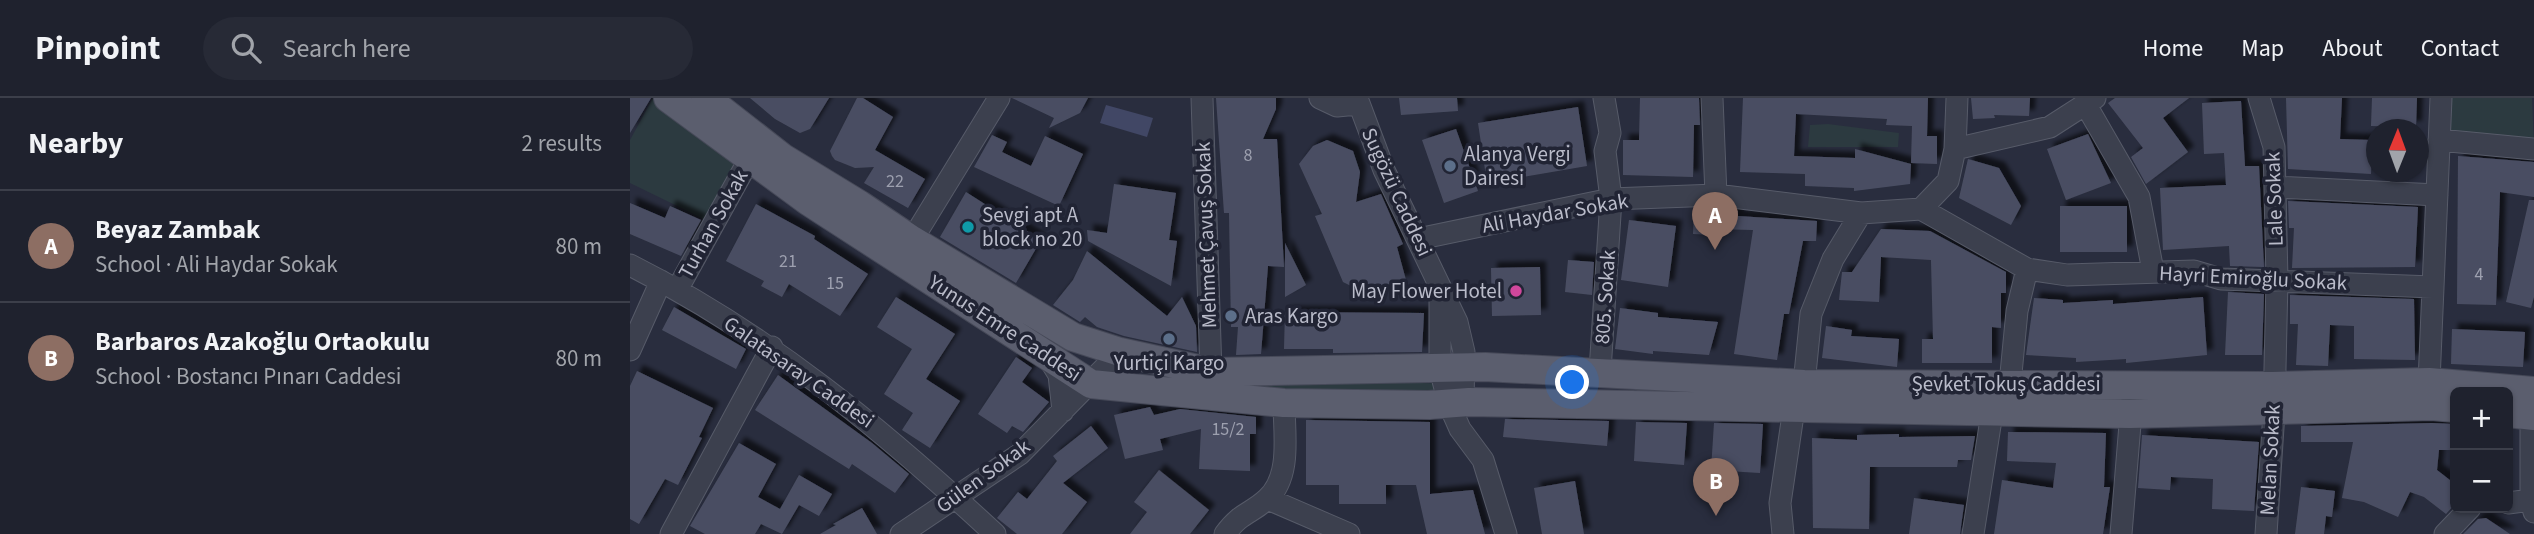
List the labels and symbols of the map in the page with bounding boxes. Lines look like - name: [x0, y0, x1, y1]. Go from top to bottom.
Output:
- north arrow: [2366, 119, 2429, 182]
- street label: Sugözü Caddesi: [1354, 123, 1440, 261]
- place label: Alanya Vergi Dairesi: [1464, 139, 1571, 193]
- street label: Mehmet Çavuş Sokak: [1188, 141, 1224, 329]
- house number: 8: [1244, 143, 1253, 168]
- street label: Lale Sokak: [2257, 151, 2291, 247]
- marker: Alanya Vergi Dairesi: [1442, 158, 1458, 174]
- street label: Turhan Sokak: [671, 164, 756, 284]
- house number: 22: [886, 169, 904, 194]
- street label: Ali Haydar Sokak: [1480, 185, 1631, 241]
- pin: A: [1692, 192, 1738, 250]
- place label: Sevgi apt A block no 20: [982, 200, 1082, 254]
- marker: Sevgi apt A block no 20: [960, 219, 976, 235]
- street label: 805. Sokak: [1587, 248, 1623, 345]
- house number: 21: [779, 249, 797, 274]
- street label: Hayri Emiroğlu Sokak: [2158, 258, 2348, 298]
- house number: 4: [2475, 262, 2484, 287]
- street label: Yunus Emre Caddesi: [922, 267, 1087, 389]
- house number: 15: [826, 271, 844, 296]
- place label: May Flower Hotel: [1351, 276, 1502, 306]
- marker: May Flower Hotel: [1508, 283, 1524, 299]
- place label: Aras Kargo: [1245, 301, 1338, 331]
- marker: Aras Kargo: [1223, 308, 1239, 324]
- street label: Galatasaray Caddesi: [718, 309, 880, 435]
- marker: Yurtiçi Kargo: [1161, 331, 1177, 347]
- place label: Yurtiçi Kargo: [1113, 348, 1224, 378]
- your location: [1555, 365, 1589, 399]
- street label: Şevket Tokuş Caddesi: [1911, 369, 2101, 399]
- street label: Melan Sokak: [2252, 403, 2288, 516]
- house number: 15/2: [1211, 417, 1245, 442]
- street label: Gülen Sokak: [930, 431, 1037, 520]
- pin: B: [1693, 458, 1739, 516]

